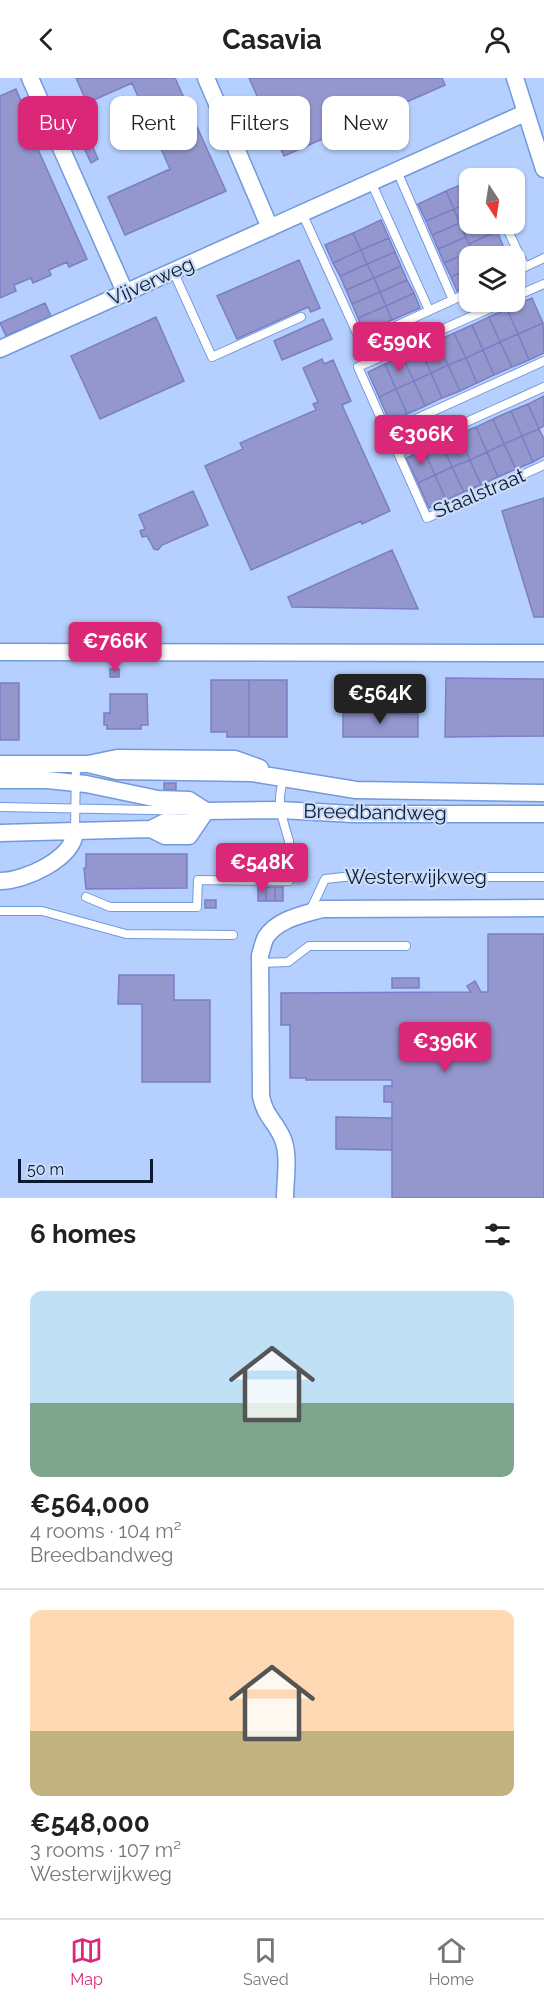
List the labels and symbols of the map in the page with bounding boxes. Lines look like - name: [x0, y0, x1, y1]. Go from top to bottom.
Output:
- north arrow: [459, 168, 525, 234]
- street label: Vijverweg: [104, 251, 198, 311]
- pin: €590K: [357, 322, 441, 373]
- pin: €306K: [379, 415, 463, 466]
- street label: Staalstraat: [429, 463, 529, 523]
- pin: €766K: [73, 622, 157, 673]
- pin: €564K: [338, 674, 422, 725]
- street label: Breedbandweg: [303, 799, 447, 825]
- pin: €548K: [220, 843, 304, 894]
- street label: Westerwijkweg: [345, 865, 487, 889]
- pin: €396K: [403, 1022, 487, 1073]
- scale bar: [18, 1156, 153, 1184]

